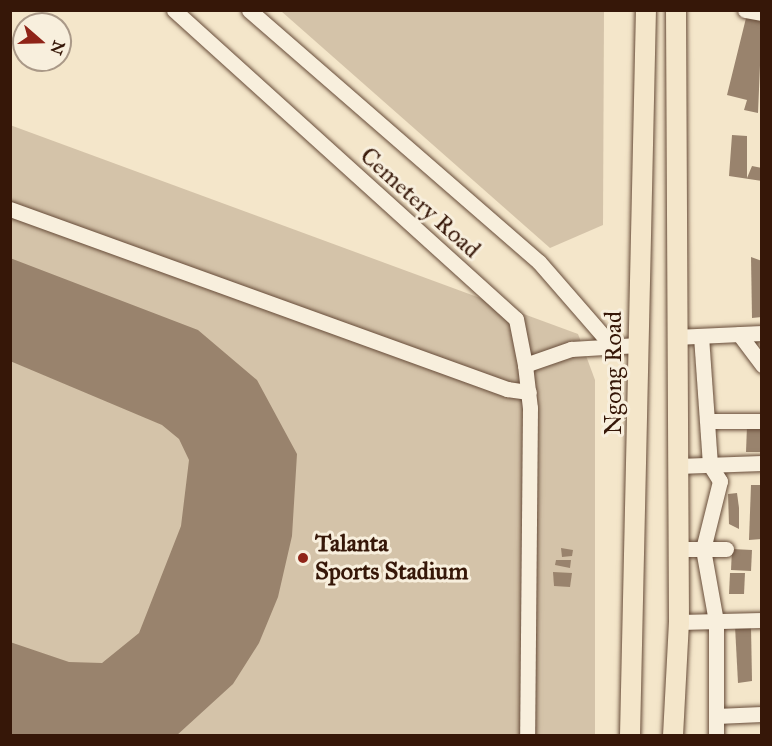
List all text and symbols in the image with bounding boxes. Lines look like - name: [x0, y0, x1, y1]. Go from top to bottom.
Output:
- north arrow: [12, 12, 72, 72]
- text: N: [46, 38, 69, 57]
- street label: Cemetery Road: [354, 142, 486, 264]
- street label: Ngong Road: [600, 311, 628, 435]
- place label: Talanta Sports Stadium: [315, 530, 468, 586]
- marker: Talanta Sports Stadium: [296, 551, 310, 565]

